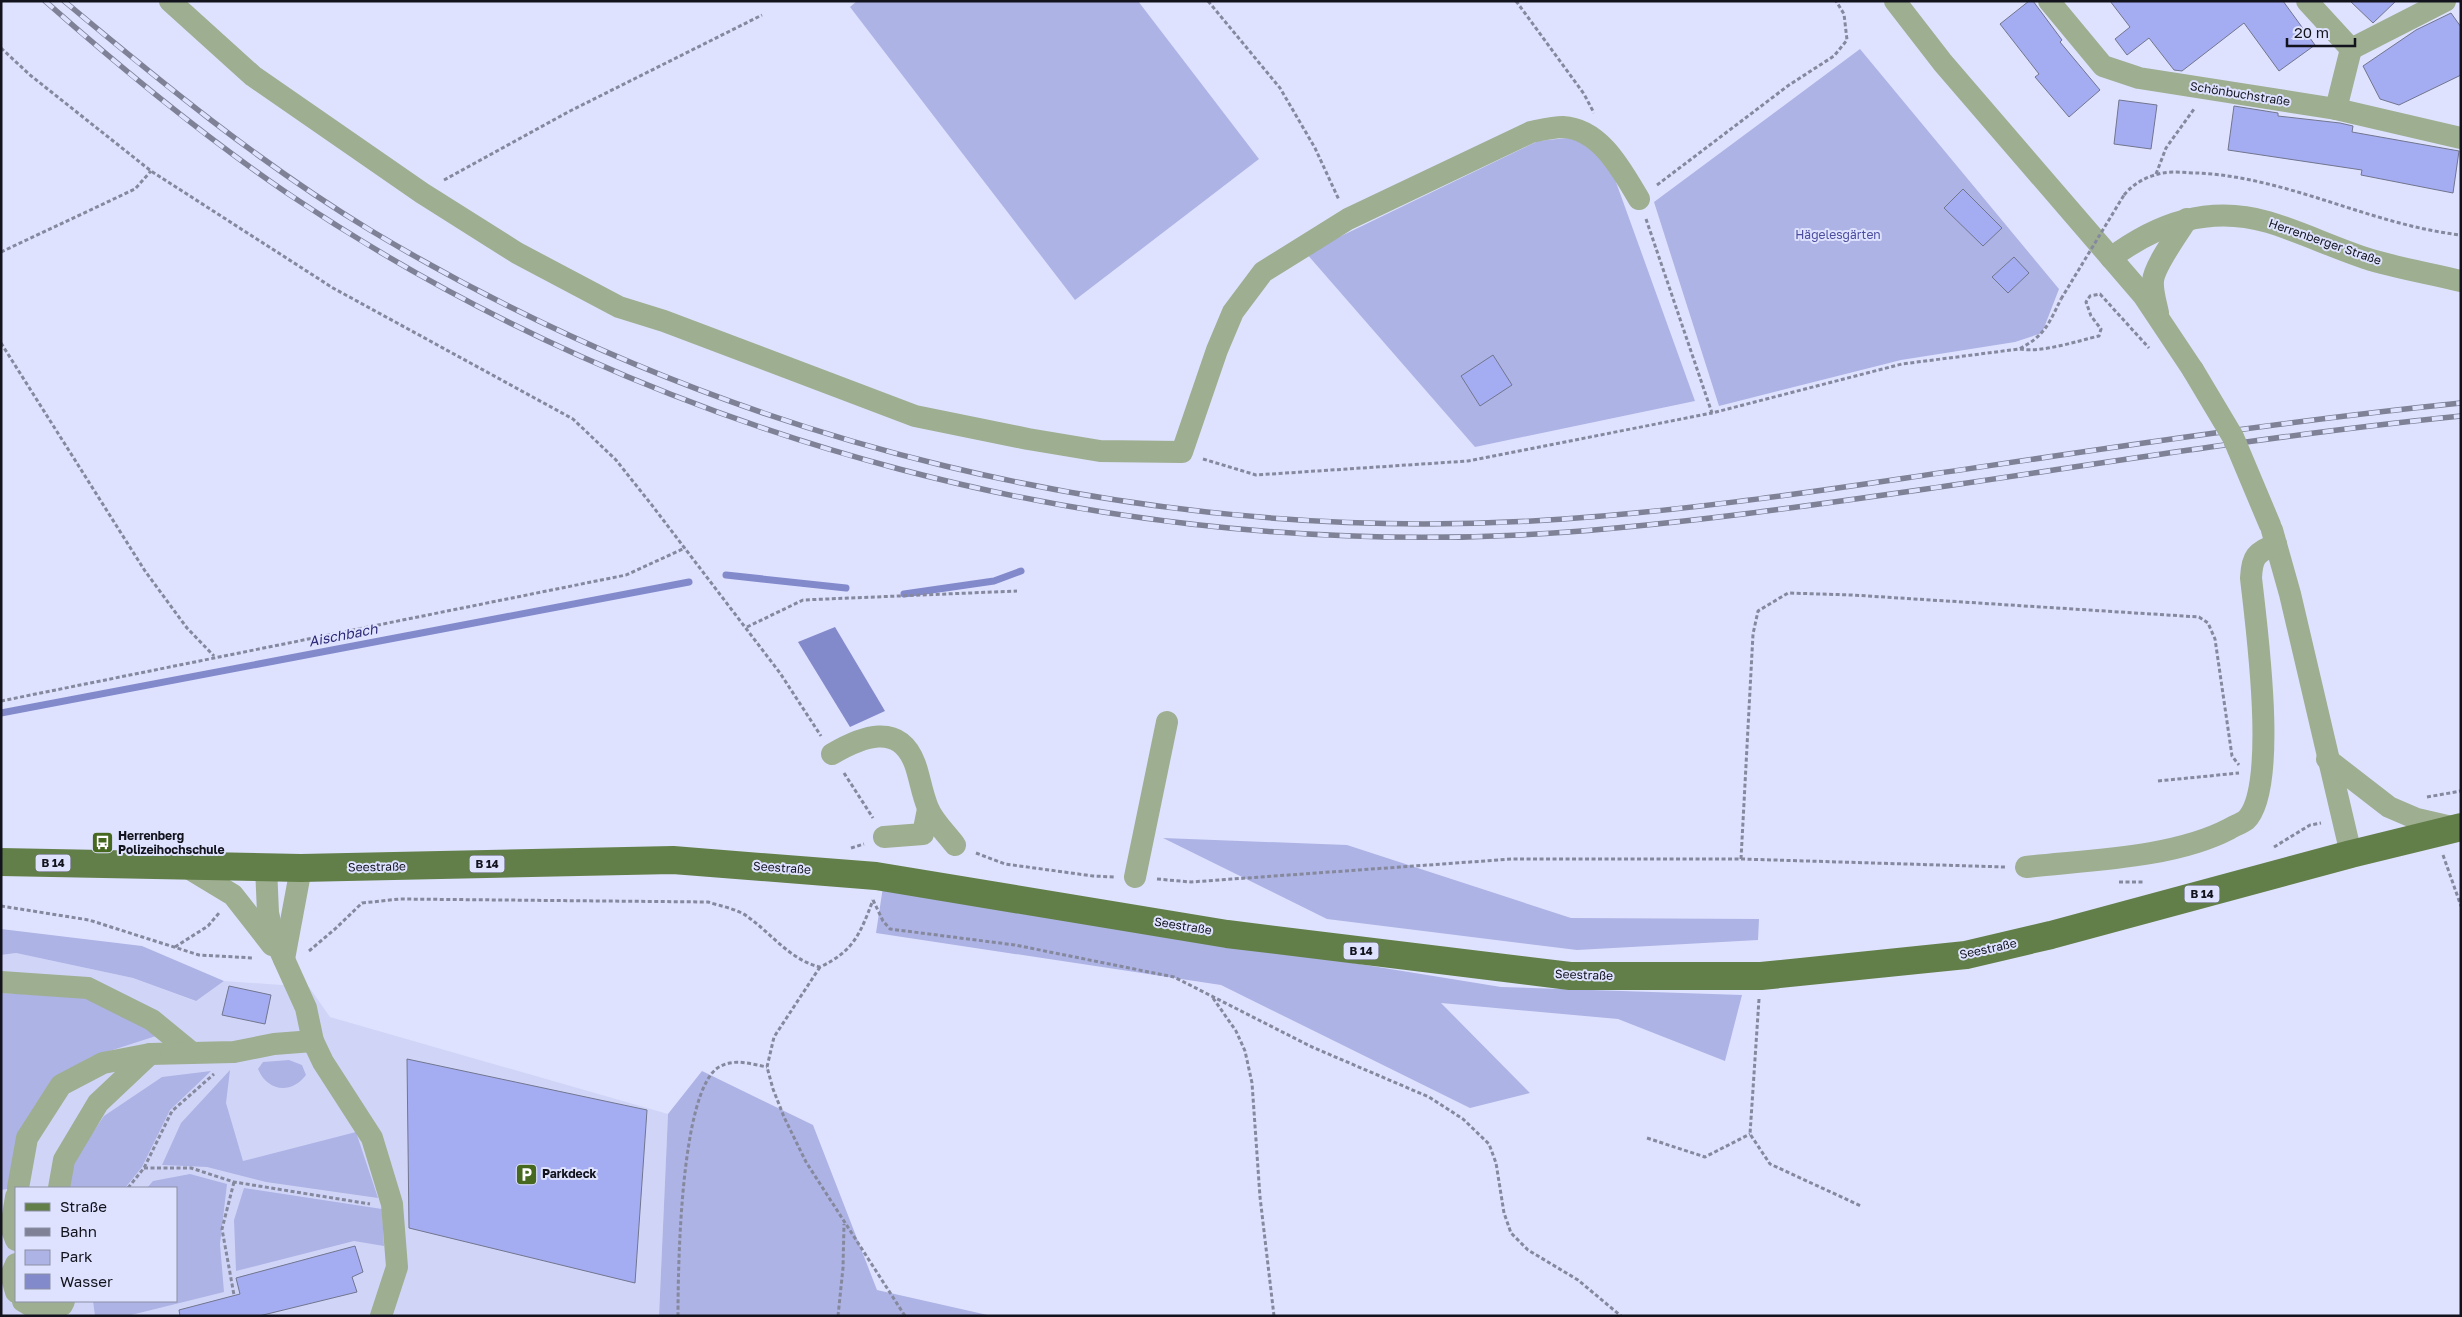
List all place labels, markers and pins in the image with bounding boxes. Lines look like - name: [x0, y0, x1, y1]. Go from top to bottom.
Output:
- place label: Herrenberg Polizeihochschule: [118, 828, 225, 857]
- bus stop icon: Herrenberg Polizeihochschule: [90, 831, 114, 855]
- parking icon: Parkdeck: [514, 1162, 538, 1186]
- place label: Parkdeck: [542, 1166, 597, 1181]

